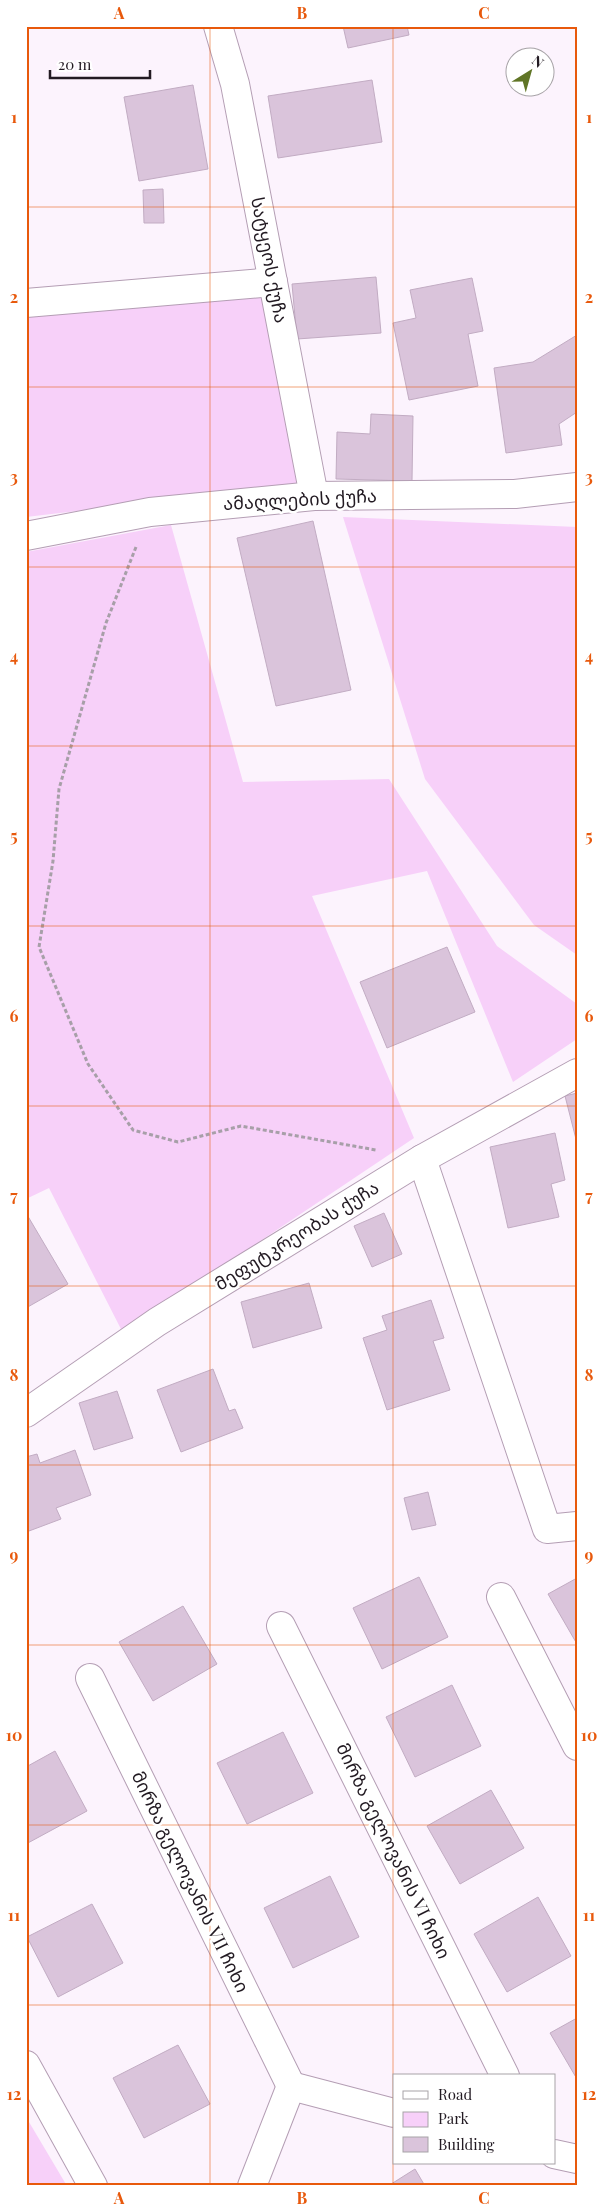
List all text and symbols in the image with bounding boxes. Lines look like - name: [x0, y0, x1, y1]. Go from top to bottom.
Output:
- text: A: [113, 2, 125, 23]
- text: B: [297, 2, 308, 23]
- text: C: [478, 2, 490, 23]
- scale bar: [50, 48, 150, 80]
- north arrow: [506, 48, 556, 98]
- text: N: [528, 51, 548, 72]
- text: 20 m: [58, 54, 92, 74]
- text: 1: [11, 106, 17, 127]
- text: 1: [586, 106, 592, 127]
- street label: სატყეოს ქუჩა: [246, 195, 294, 325]
- text: 2: [10, 286, 18, 307]
- text: 2: [585, 286, 593, 307]
- text: 3: [10, 466, 18, 487]
- text: 3: [585, 466, 593, 487]
- street label: ამაღლების ქუჩა: [223, 483, 377, 515]
- text: 4: [10, 645, 18, 666]
- text: 4: [585, 645, 593, 666]
- text: 5: [10, 825, 18, 846]
- text: 5: [585, 825, 593, 846]
- text: 6: [10, 1005, 19, 1026]
- text: 6: [585, 1005, 594, 1026]
- street label: მეფუტკრეობას ქუჩა: [210, 1175, 383, 1295]
- text: 7: [10, 1185, 18, 1206]
- text: 7: [585, 1185, 593, 1206]
- text: 8: [10, 1364, 19, 1385]
- text: 8: [585, 1364, 594, 1385]
- text: 9: [10, 1544, 19, 1565]
- text: 9: [585, 1544, 594, 1565]
- text: 10: [6, 1724, 22, 1745]
- text: 10: [581, 1724, 597, 1745]
- street label: მირზა გელოვანის VI ჩიხი: [331, 1739, 457, 1962]
- street label: მირზა გელოვანის VII ჩიხი: [127, 1767, 255, 1996]
- text: 11: [8, 1904, 20, 1925]
- text: 11: [583, 1904, 595, 1925]
- legend: [393, 2074, 556, 2164]
- text: 12: [7, 2083, 21, 2104]
- text: 12: [582, 2083, 596, 2104]
- text: Road: [438, 2084, 472, 2104]
- text: Park: [438, 2108, 470, 2128]
- text: Building: [438, 2134, 495, 2154]
- text: A: [113, 2187, 125, 2208]
- text: B: [297, 2187, 308, 2208]
- text: C: [478, 2187, 490, 2208]

